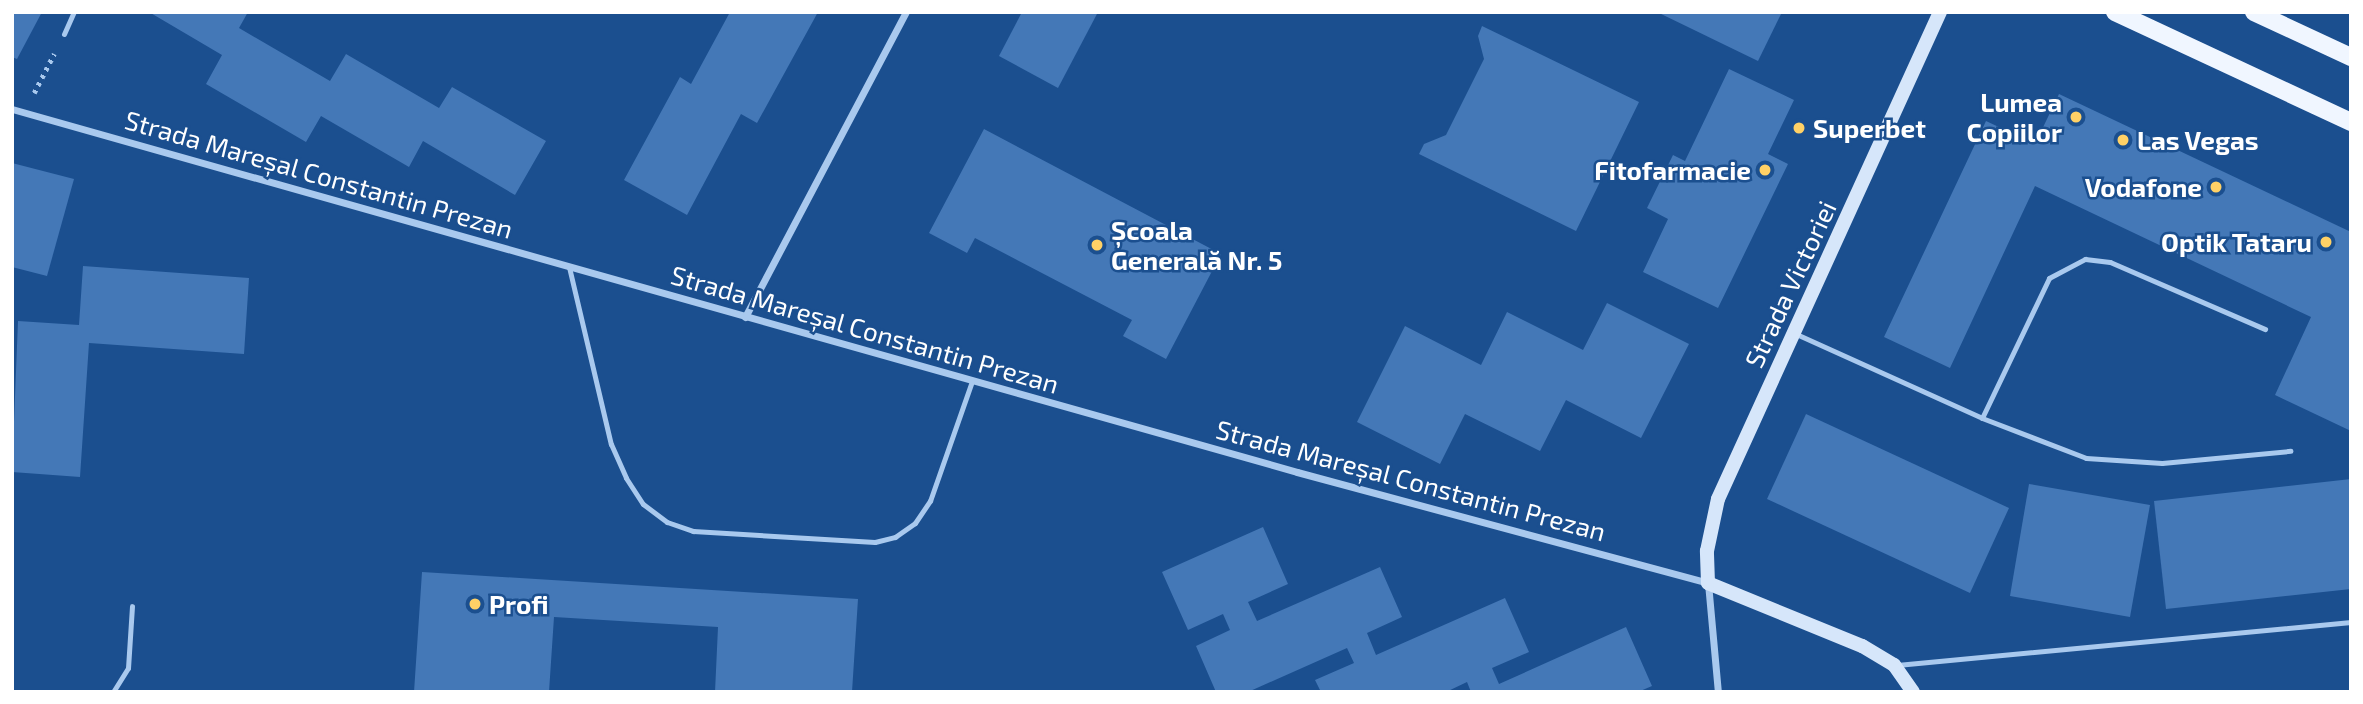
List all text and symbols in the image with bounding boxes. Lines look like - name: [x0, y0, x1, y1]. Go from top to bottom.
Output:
- place label: Lumea Copiilor: [1966, 86, 2062, 148]
- street label: Strada Mareșal Constantin Prezan: [121, 104, 517, 244]
- marker: Lumea Copiilor: [2068, 109, 2084, 125]
- place label: Superbet: [1813, 112, 1926, 144]
- marker: Superbet: [1791, 120, 1807, 136]
- place label: Las Vegas: [2137, 124, 2259, 156]
- marker: Las Vegas: [2115, 132, 2131, 148]
- place label: Fitofarmacie: [1594, 154, 1751, 186]
- marker: Fitofarmacie: [1757, 162, 1773, 178]
- place label: Vodafone: [2085, 171, 2202, 203]
- marker: Vodafone: [2208, 179, 2224, 195]
- street label: Strada Victoriei: [1738, 195, 1842, 373]
- place label: Școala Generală Nr. 5: [1111, 214, 1282, 276]
- place label: Optik Tataru: [2160, 226, 2312, 258]
- marker: Optik Tataru: [2318, 234, 2334, 250]
- marker: Școala Generală Nr. 5: [1089, 237, 1105, 253]
- street label: Strada Mareșal Constantin Prezan: [667, 259, 1063, 399]
- street label: Strada Mareșal Constantin Prezan: [1213, 413, 1609, 547]
- place label: Profi: [489, 588, 549, 620]
- marker: Profi: [467, 596, 483, 612]

